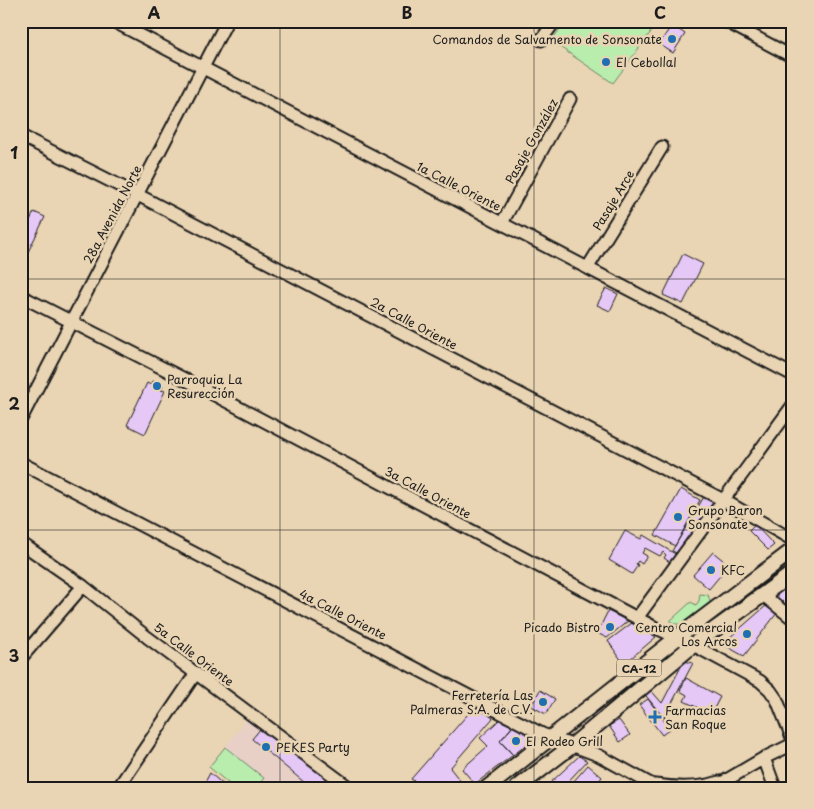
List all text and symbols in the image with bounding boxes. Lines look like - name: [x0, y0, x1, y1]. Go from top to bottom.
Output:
- text: A: [148, 0, 161, 24]
- text: B: [402, 0, 413, 24]
- text: C: [654, 0, 666, 24]
- place label: Comandos de Salvamento de Sonsonate: [433, 30, 662, 48]
- marker: Comandos de Salvamento de Sonsonate: [666, 33, 678, 45]
- place label: El Cebollal: [616, 53, 677, 71]
- marker: El Cebollal: [600, 56, 612, 68]
- street label: Pasaje González: [500, 95, 562, 187]
- text: 1: [10, 140, 18, 164]
- street label: 1a Calle Oriente: [414, 157, 504, 215]
- street label: 28a Avenida Norte: [79, 162, 145, 266]
- street label: Pasaje Arce: [588, 166, 638, 234]
- street label: 2a Calle Oriente: [367, 293, 461, 353]
- place label: Parroquia La Resurección: [167, 370, 243, 402]
- marker: Parroquia La Resurección: [151, 380, 163, 392]
- text: 2: [8, 391, 20, 415]
- street label: 3a Calle Oriente: [381, 462, 475, 522]
- place label: Grupo Baron Sonsonate: [688, 501, 763, 533]
- marker: Grupo Baron Sonsonate: [672, 511, 684, 523]
- place label: KFC: [721, 561, 745, 579]
- marker: KFC: [705, 564, 717, 576]
- street label: 4a Calle Oriente: [296, 584, 390, 644]
- street label: 5a Calle Oriente: [150, 618, 238, 690]
- place label: Picado Bistro: [524, 618, 600, 636]
- place label: Centro Comercial Los Arcos: [635, 618, 737, 650]
- marker: Picado Bistro: [604, 621, 616, 633]
- marker: Centro Comercial Los Arcos: [741, 628, 753, 640]
- text: 3: [9, 643, 19, 667]
- road number: CA-12: [616, 660, 662, 676]
- place label: Ferretería Las Palmeras S.A. de C.V.: [410, 686, 533, 718]
- marker: Ferretería Las Palmeras S.A. de C.V.: [537, 696, 549, 708]
- place label: Farmacias San Roque: [665, 701, 727, 733]
- marker: Farmacias San Roque: [649, 711, 661, 723]
- place label: El Rodeo Grill: [526, 732, 603, 750]
- marker: El Rodeo Grill: [510, 735, 522, 747]
- place label: PEKES Party: [276, 738, 350, 756]
- marker: PEKES Party: [260, 741, 272, 753]

